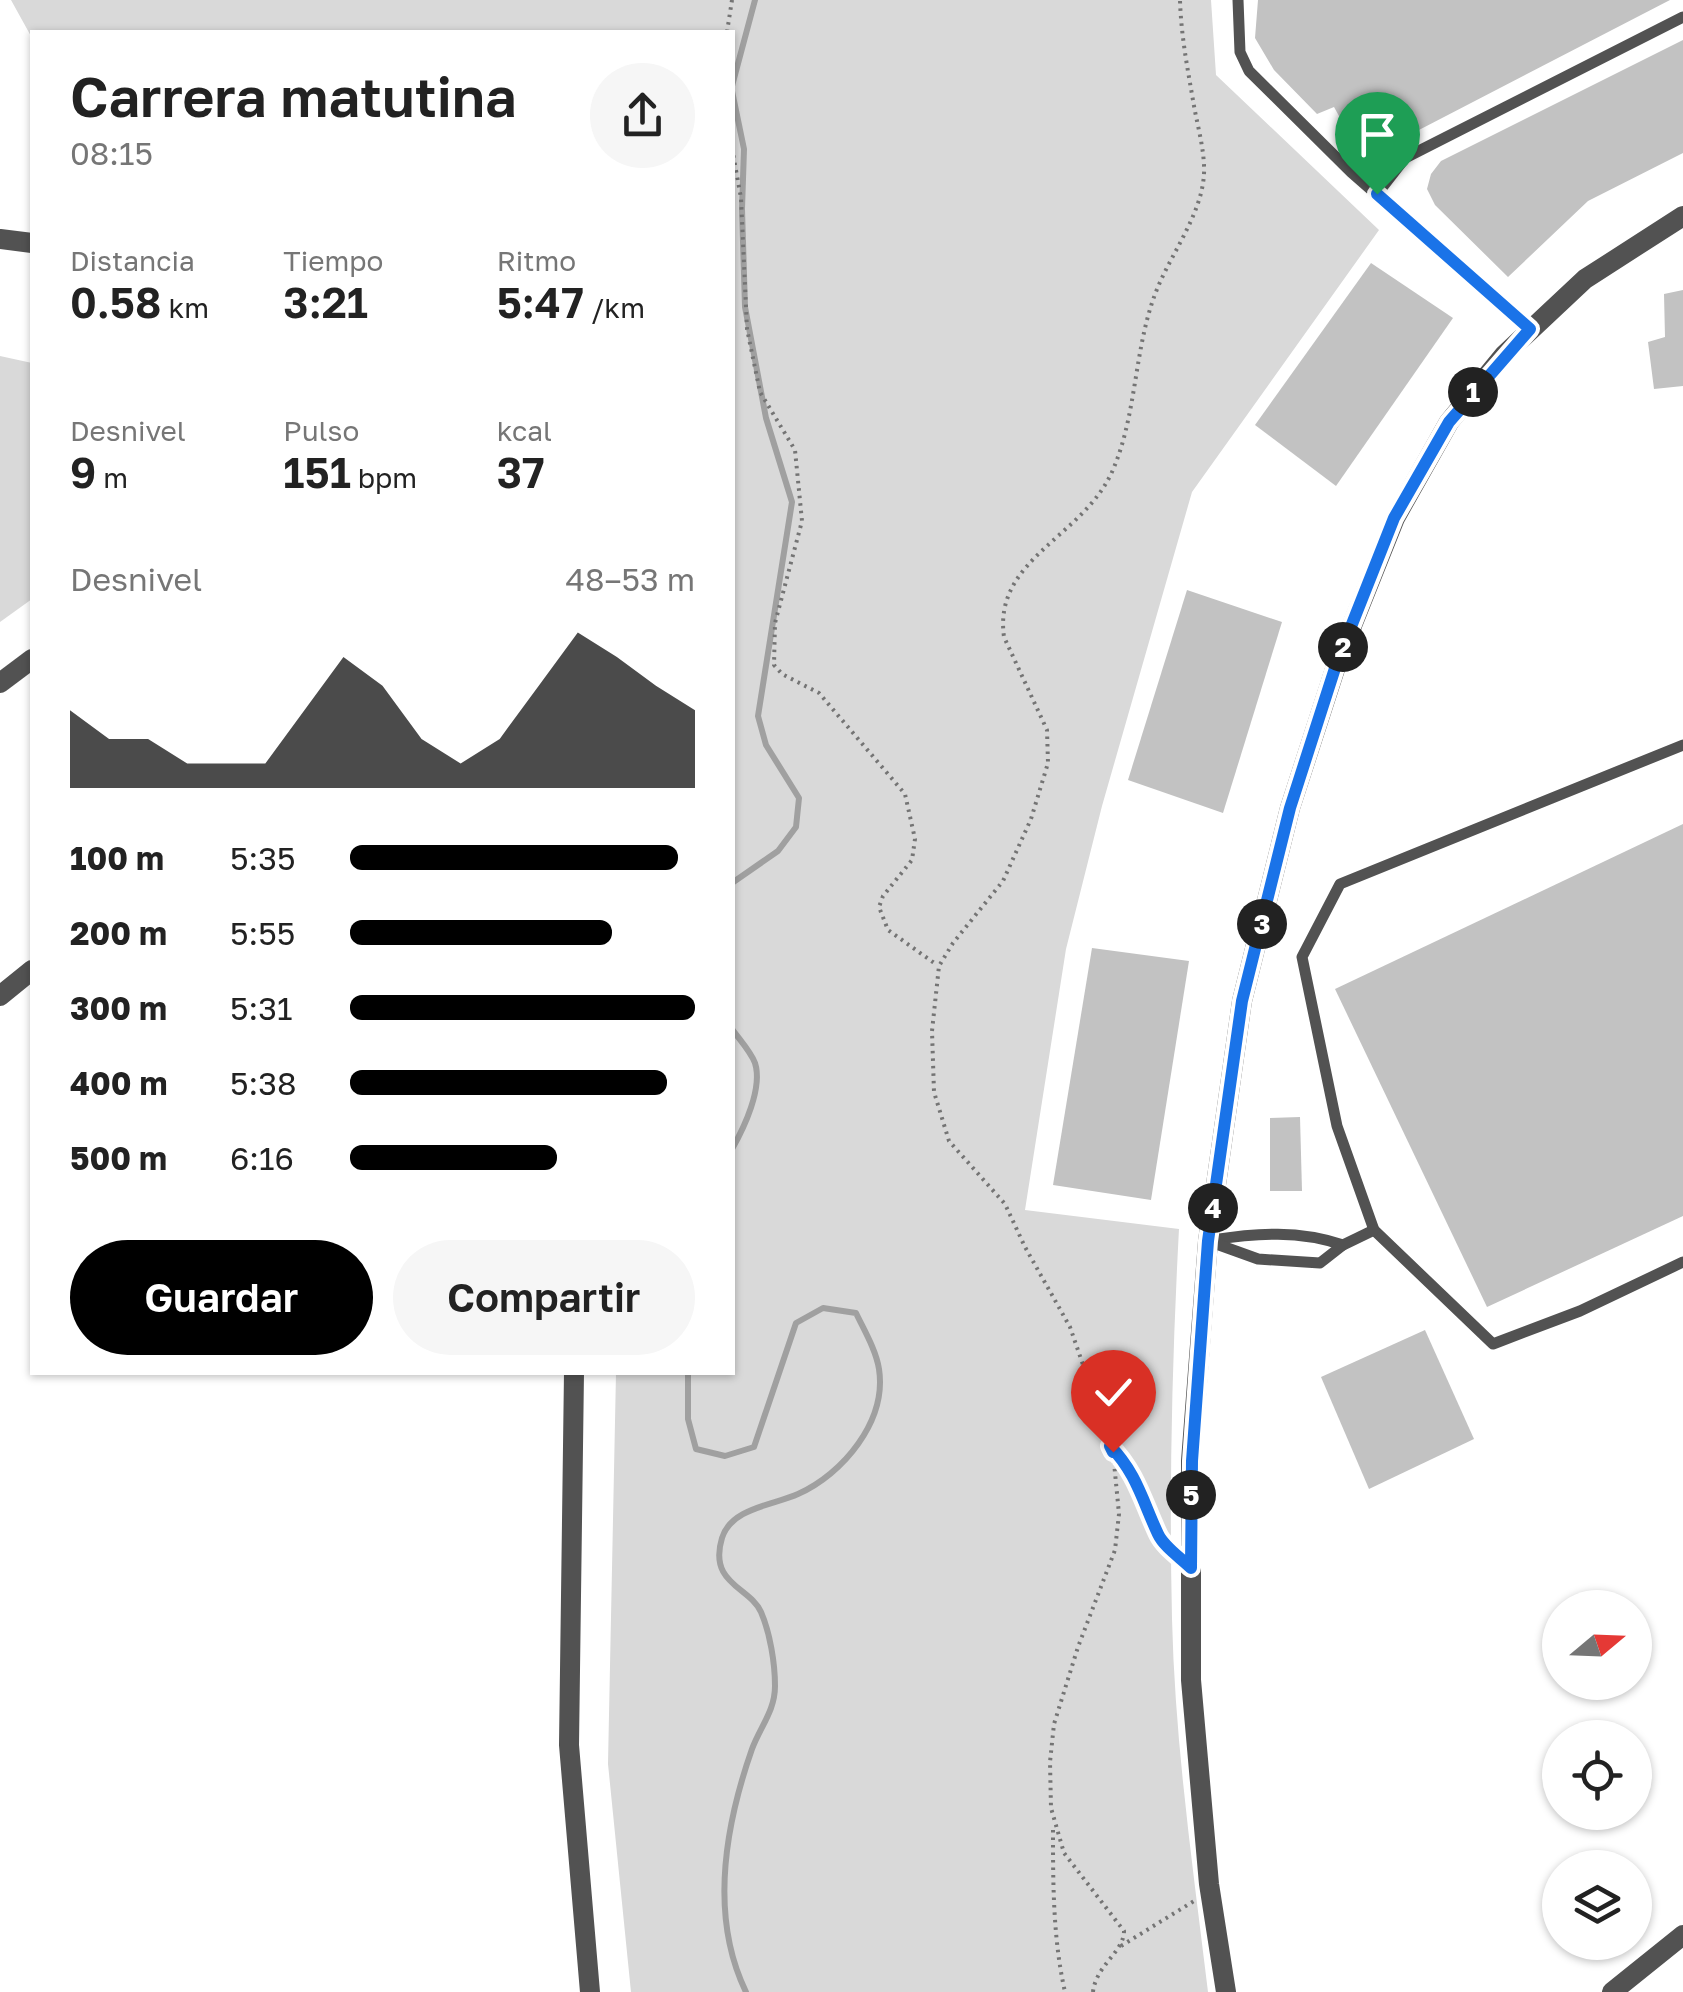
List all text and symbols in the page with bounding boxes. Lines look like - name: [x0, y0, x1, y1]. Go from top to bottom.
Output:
- text: Carrera matutina: [70, 63, 517, 129]
- button: share: [590, 63, 695, 168]
- pin: [1335, 92, 1420, 195]
- icon: arrive: [1350, 107, 1405, 162]
- text: 08:15: [70, 134, 153, 172]
- text: Distancia: [70, 244, 195, 277]
- text: Tiempo: [283, 244, 383, 277]
- text: Ritmo: [497, 244, 576, 277]
- text: 0.58: [70, 277, 161, 327]
- text: 3:21: [283, 277, 368, 327]
- text: 5:47: [497, 277, 584, 327]
- text: km: [161, 291, 209, 324]
- text: /km: [584, 291, 645, 324]
- pin: 1: [1448, 367, 1498, 417]
- text: 1: [1466, 375, 1480, 408]
- text: Desnivel: [70, 414, 186, 447]
- text: Pulso: [283, 414, 359, 447]
- text: kcal: [497, 414, 552, 447]
- text: 9: [70, 447, 96, 497]
- text: 151: [283, 447, 351, 497]
- text: 37: [497, 447, 545, 497]
- text: m: [96, 461, 128, 494]
- text: bpm: [351, 461, 417, 494]
- text: Desnivel: [70, 560, 202, 598]
- text: 48–53 m: [565, 560, 695, 598]
- pin: 2: [1318, 622, 1368, 672]
- text: 2: [1334, 630, 1352, 663]
- text: 100 m: [70, 839, 164, 877]
- text: 5:35: [230, 839, 295, 877]
- pin: 3: [1237, 899, 1287, 949]
- text: 3: [1253, 907, 1271, 940]
- text: 200 m: [70, 914, 167, 952]
- text: 5:55: [230, 914, 295, 952]
- text: 300 m: [70, 989, 167, 1027]
- text: 5:31: [230, 989, 292, 1027]
- text: 400 m: [70, 1064, 168, 1102]
- text: 5:38: [230, 1064, 296, 1102]
- text: 500 m: [70, 1139, 167, 1177]
- text: 6:16: [230, 1139, 294, 1177]
- pin: 4: [1188, 1183, 1238, 1233]
- text: 4: [1204, 1191, 1222, 1224]
- button: Guardar: [70, 1240, 373, 1355]
- button: Compartir: [393, 1240, 695, 1355]
- pin: [1071, 1350, 1156, 1453]
- icon: check: [1086, 1365, 1141, 1420]
- pin: 5: [1166, 1470, 1216, 1520]
- text: 5: [1182, 1478, 1200, 1511]
- north arrow: [1542, 1590, 1652, 1700]
- map controls: [1542, 1590, 1652, 1960]
- button: locate: [1542, 1720, 1652, 1830]
- button: layers: [1542, 1850, 1652, 1960]

